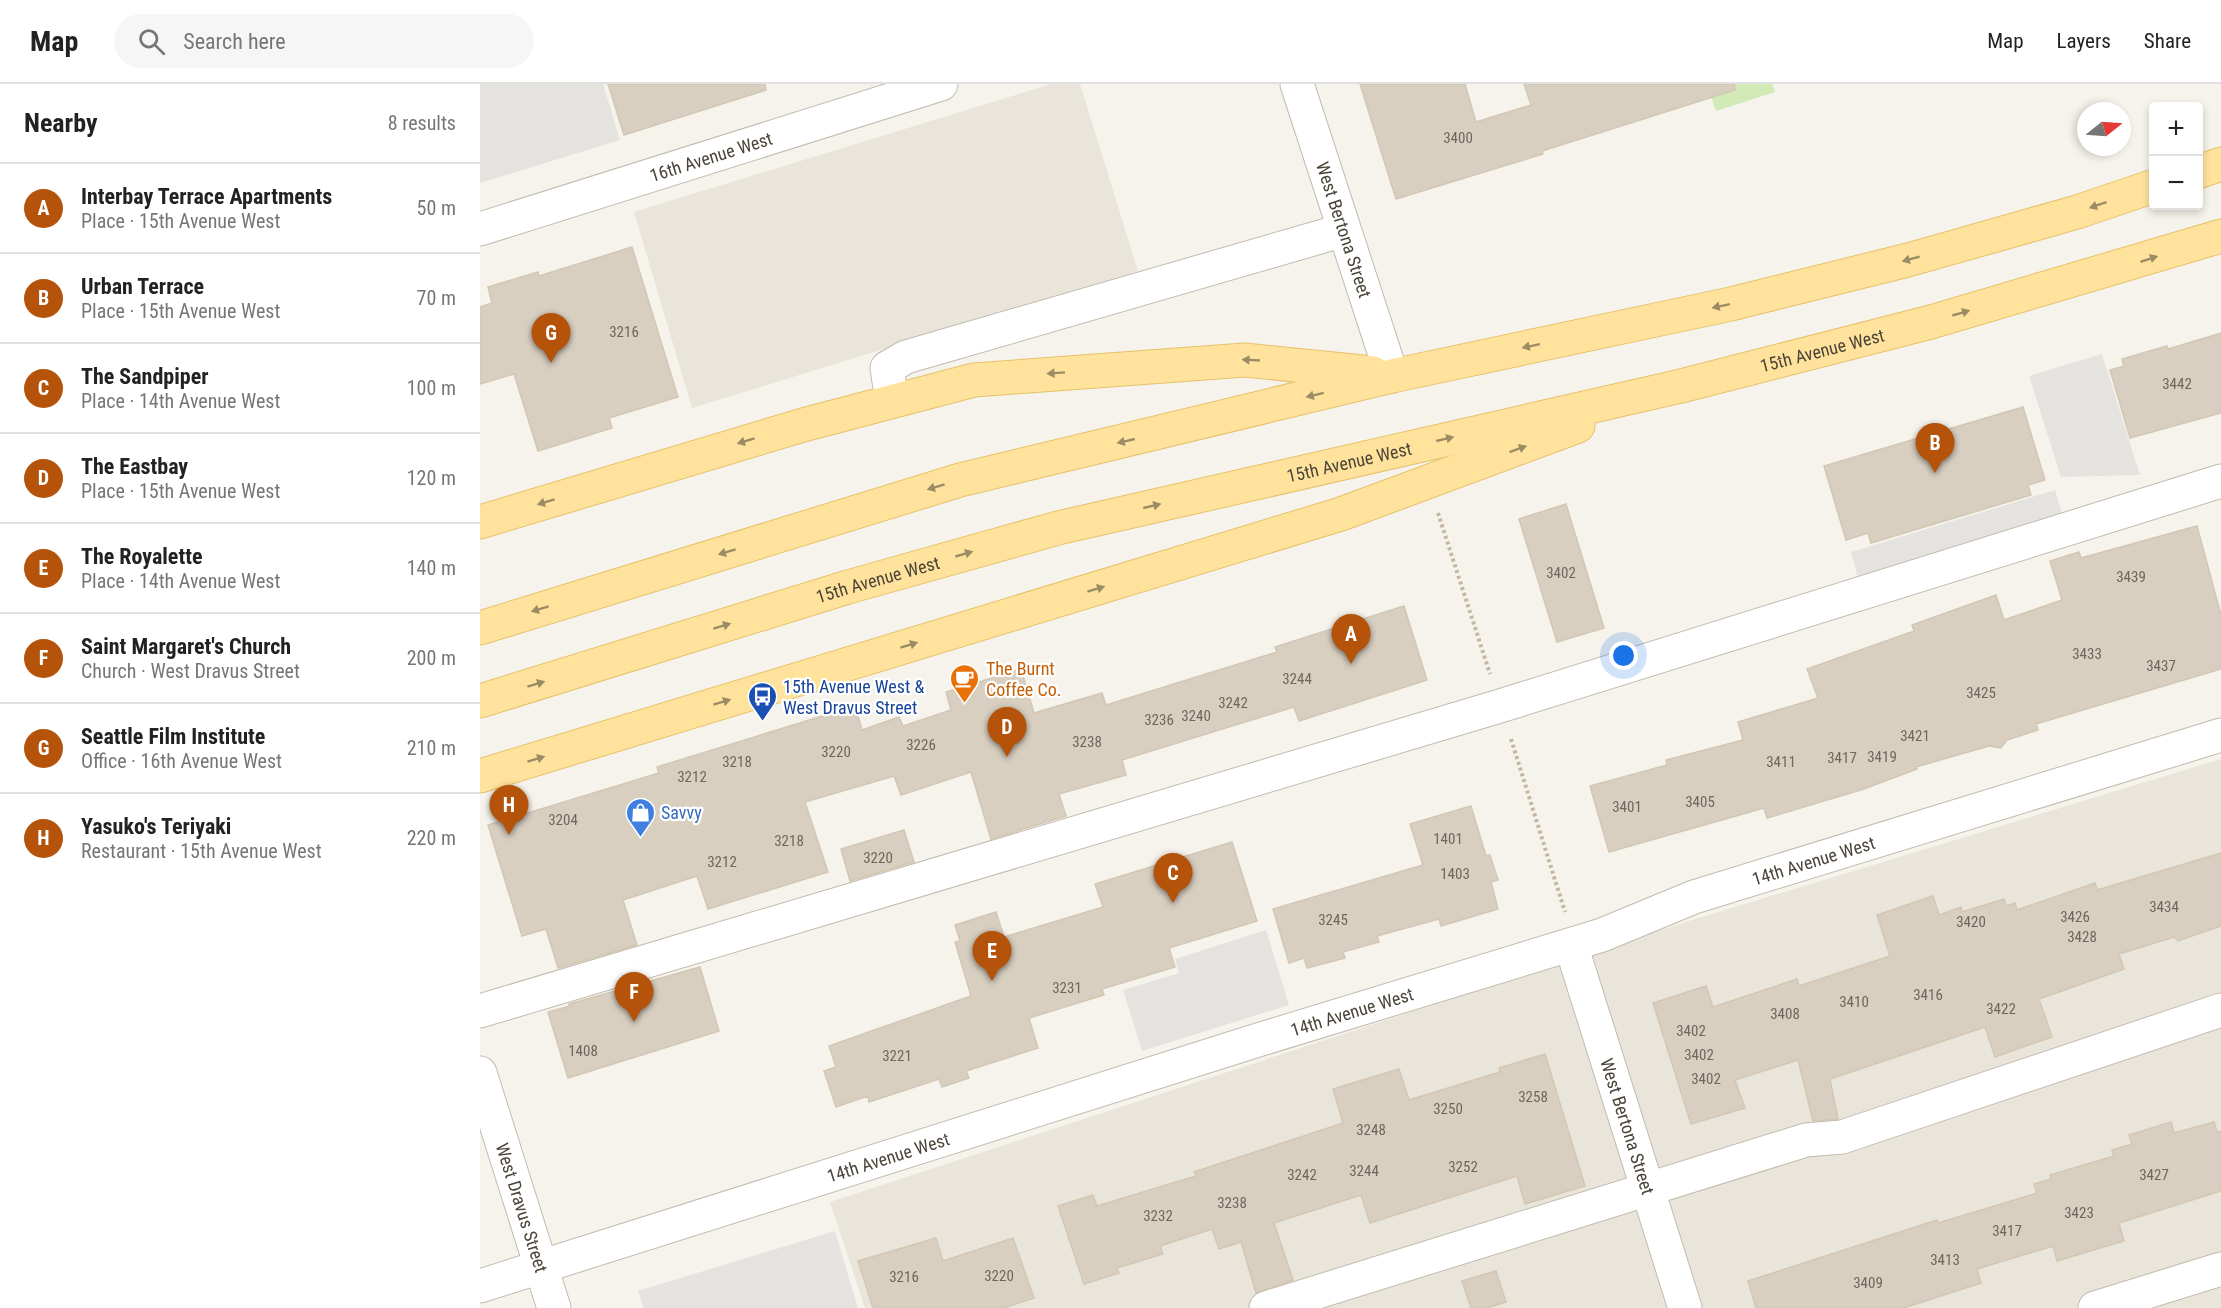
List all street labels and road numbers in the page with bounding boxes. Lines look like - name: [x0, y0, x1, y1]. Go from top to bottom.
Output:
- street label: 16th Avenue West: [647, 127, 775, 186]
- street label: West Bertona Street: [1312, 159, 1376, 300]
- street label: 15th Avenue West: [1758, 324, 1886, 376]
- street label: 15th Avenue West: [1285, 437, 1414, 486]
- street label: 15th Avenue West: [813, 551, 942, 607]
- street label: 14th Avenue West: [1749, 832, 1877, 889]
- street label: 14th Avenue West: [1288, 983, 1416, 1040]
- street label: West Bertona Street: [1597, 1056, 1659, 1197]
- street label: 14th Avenue West: [824, 1128, 952, 1186]
- street label: West Dravus Street: [492, 1140, 553, 1275]

